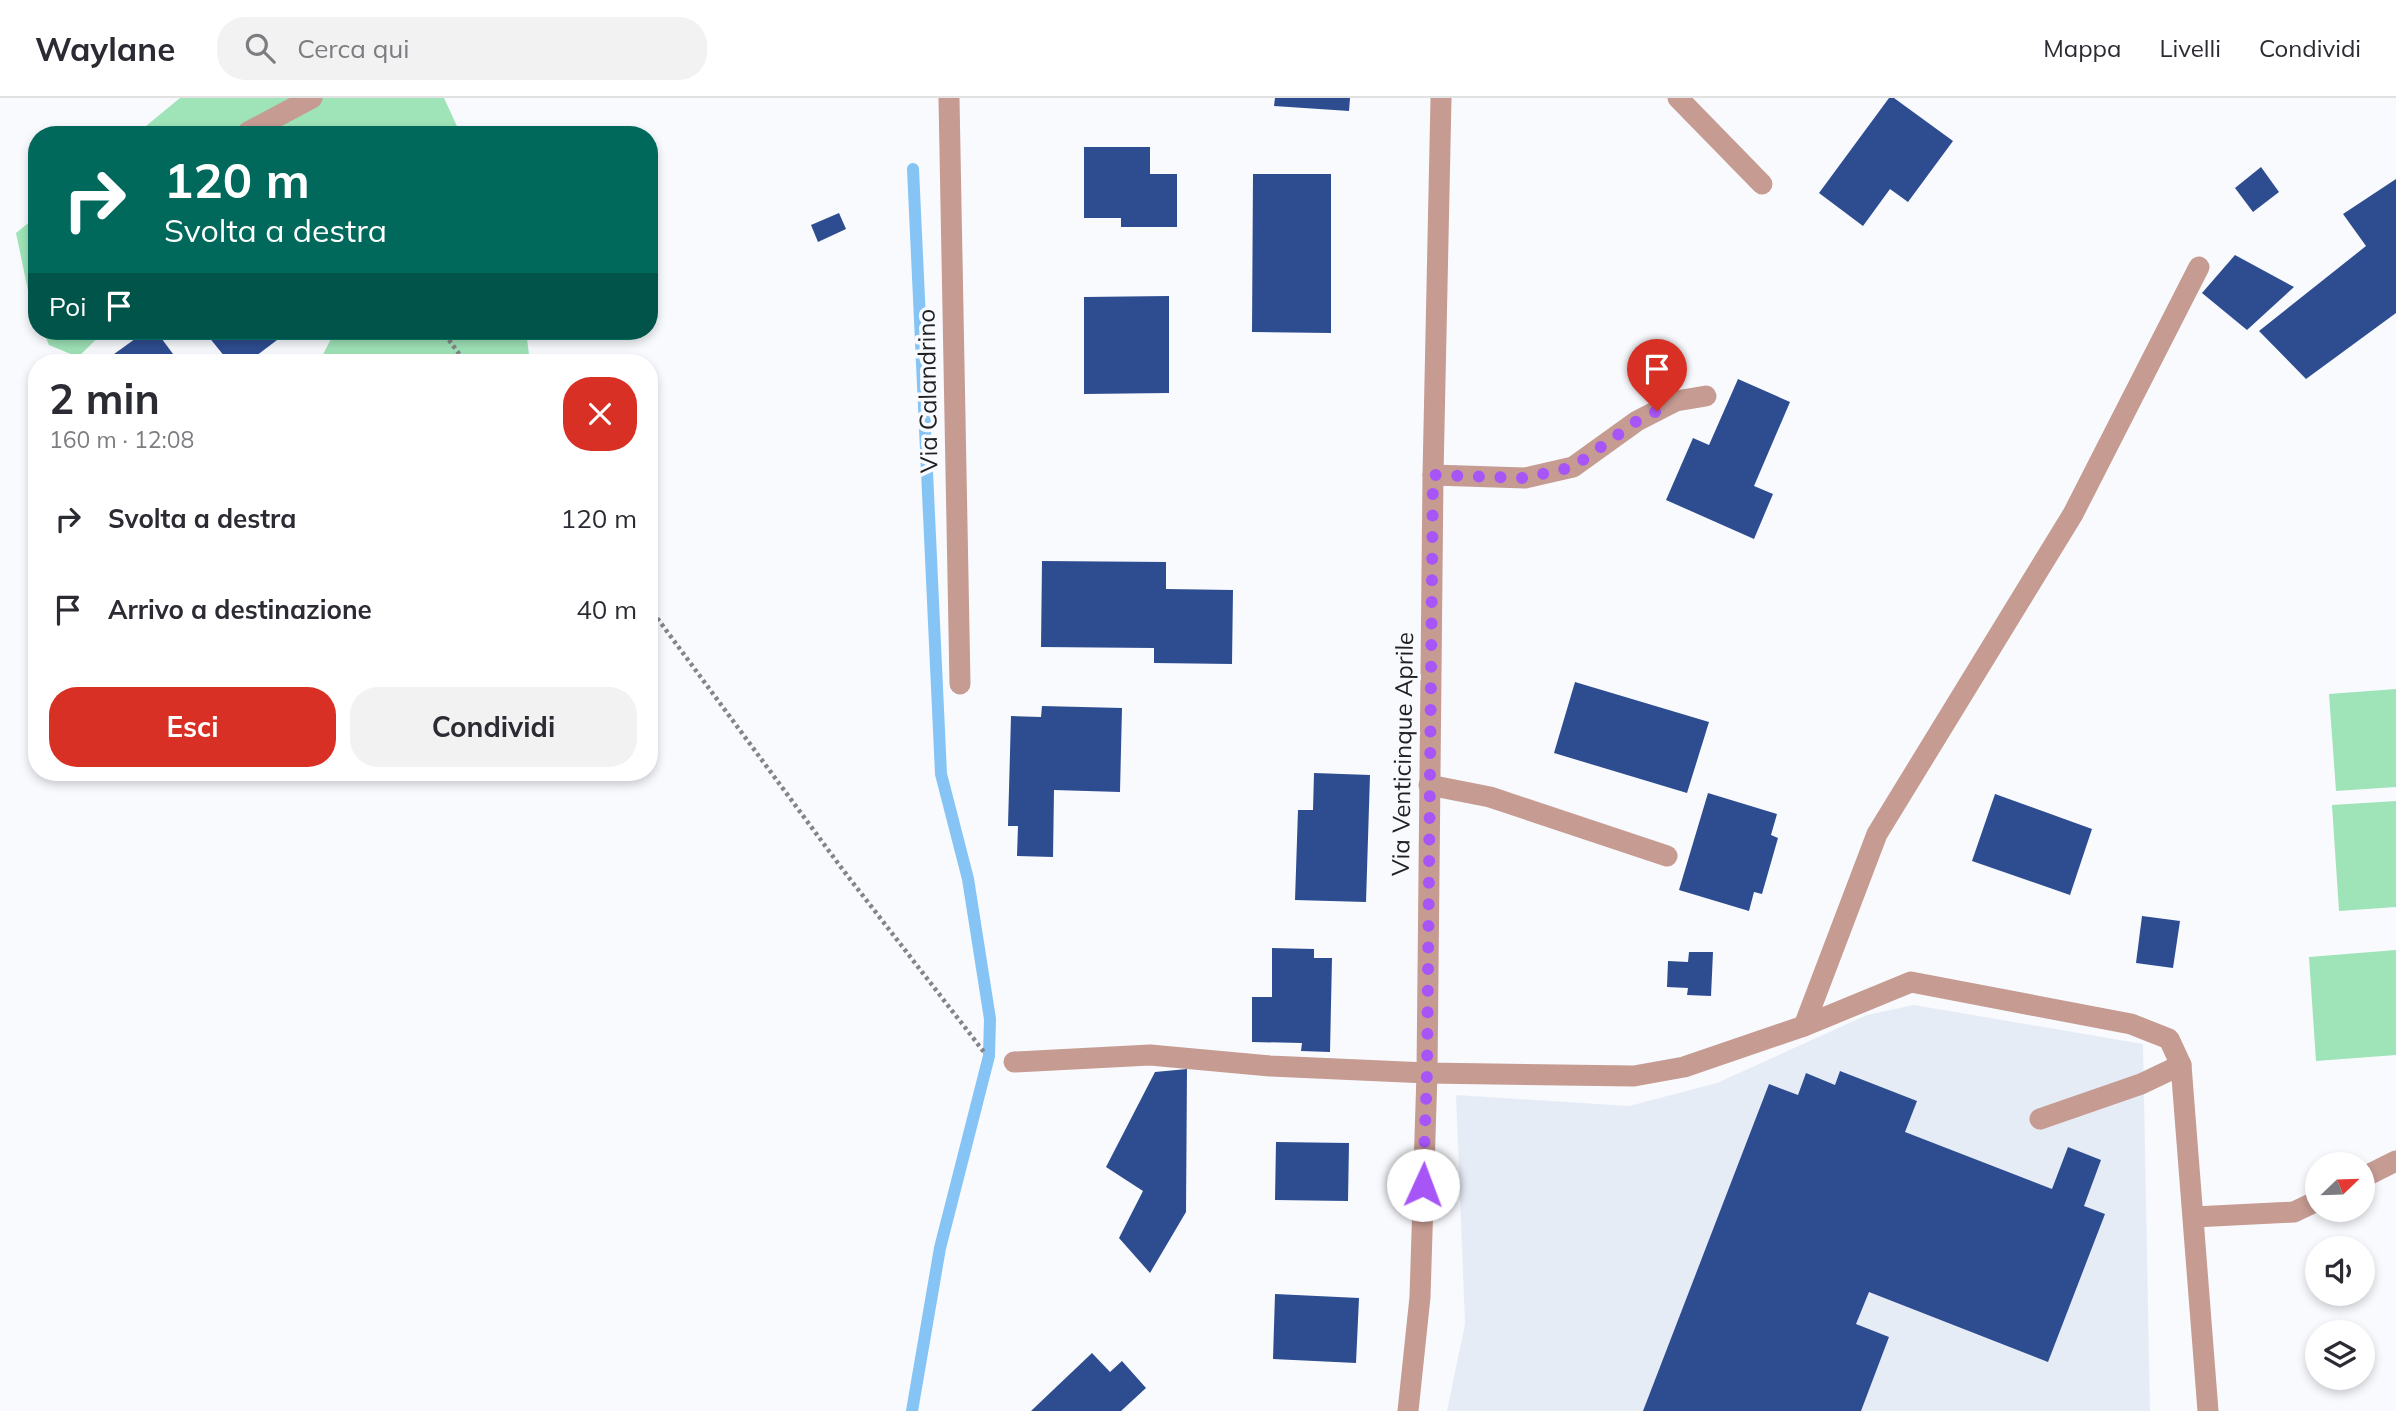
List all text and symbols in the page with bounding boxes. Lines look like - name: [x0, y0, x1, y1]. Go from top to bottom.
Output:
- search box: [217, 17, 707, 80]
- text: Waylane: [35, 28, 175, 69]
- icon: search: [241, 29, 279, 67]
- text: Cerca qui: [297, 32, 410, 65]
- text: Mappa: [2043, 33, 2121, 63]
- text: Livelli: [2159, 33, 2221, 63]
- text: Condividi: [2259, 33, 2361, 63]
- text: 120 m: [164, 149, 310, 210]
- icon: right: [49, 154, 140, 245]
- text: Svolta a destra: [164, 210, 387, 250]
- icon: arrive: [100, 287, 138, 325]
- text: Poi: [49, 290, 86, 323]
- street label: Via Calandrino: [911, 309, 943, 473]
- pin: [1627, 339, 1687, 411]
- icon: arrive: [1638, 350, 1676, 388]
- text: 2 min: [49, 372, 160, 425]
- button: close: [563, 377, 637, 451]
- text: 160 m · 12:08: [49, 425, 194, 454]
- icon: right: [49, 500, 87, 538]
- text: Svolta a destra: [108, 502, 296, 535]
- text: 120 m: [561, 502, 637, 535]
- icon: arrive: [49, 591, 87, 629]
- text: Arrivo a destinazione: [108, 593, 372, 626]
- text: 40 m: [576, 593, 637, 626]
- street label: Via Venticinque Aprile: [1385, 632, 1419, 876]
- button: Esci: [49, 687, 336, 767]
- button: Condividi: [350, 687, 637, 767]
- position arrow: [1386, 1148, 1460, 1222]
- north arrow: [2305, 1152, 2375, 1222]
- map controls: [2305, 1152, 2375, 1390]
- button: sound: [2305, 1236, 2375, 1306]
- button: layers: [2305, 1320, 2375, 1390]

